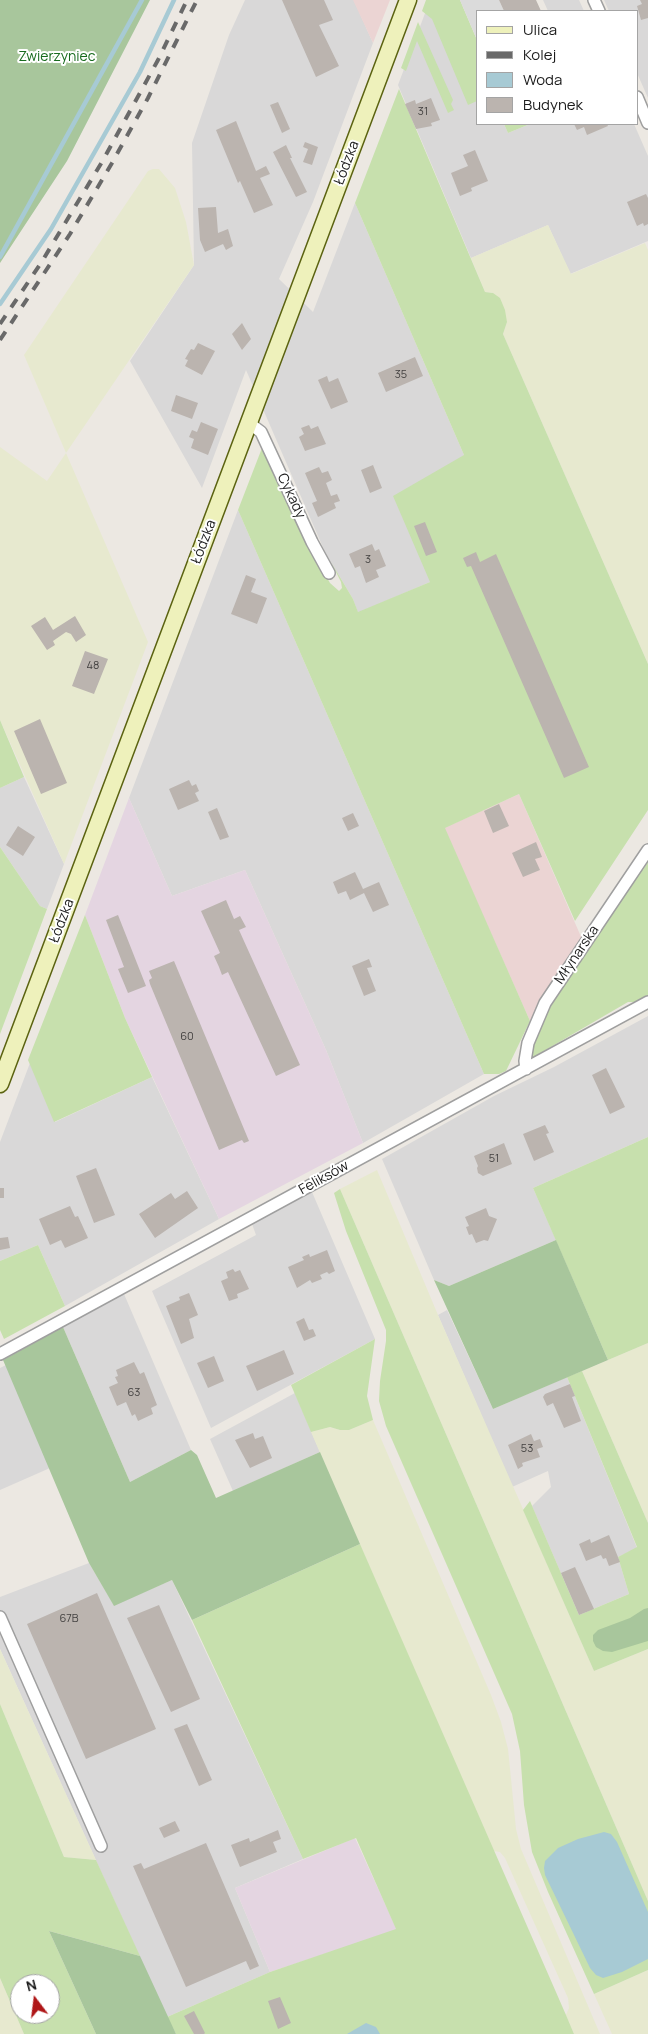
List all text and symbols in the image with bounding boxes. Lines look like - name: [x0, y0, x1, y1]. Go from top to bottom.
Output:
- legend: [476, 10, 638, 125]
- text: Ulica: [523, 19, 557, 40]
- text: Kolej: [523, 44, 556, 65]
- park label: Zwierzyniec: [18, 49, 96, 65]
- text: Woda: [523, 69, 562, 90]
- text: Budynek: [523, 94, 583, 115]
- house number: 31: [418, 105, 428, 119]
- street label: Łódzka: [331, 139, 363, 187]
- house number: 35: [395, 368, 407, 382]
- street label: Cykady: [273, 471, 309, 521]
- street label: Łódzka: [188, 518, 220, 566]
- house number: 3: [365, 553, 371, 567]
- house number: 48: [87, 659, 99, 673]
- street label: Łódzka: [46, 897, 78, 945]
- street label: Młynarska: [551, 922, 603, 988]
- house number: 60: [180, 1030, 194, 1044]
- house number: 51: [489, 1152, 499, 1166]
- street label: Feliksów: [296, 1157, 352, 1199]
- house number: 63: [128, 1386, 140, 1400]
- house number: 53: [521, 1442, 533, 1456]
- house number: 67B: [59, 1612, 79, 1626]
- north arrow: [10, 1974, 60, 2024]
- text: N: [24, 1975, 39, 1995]

